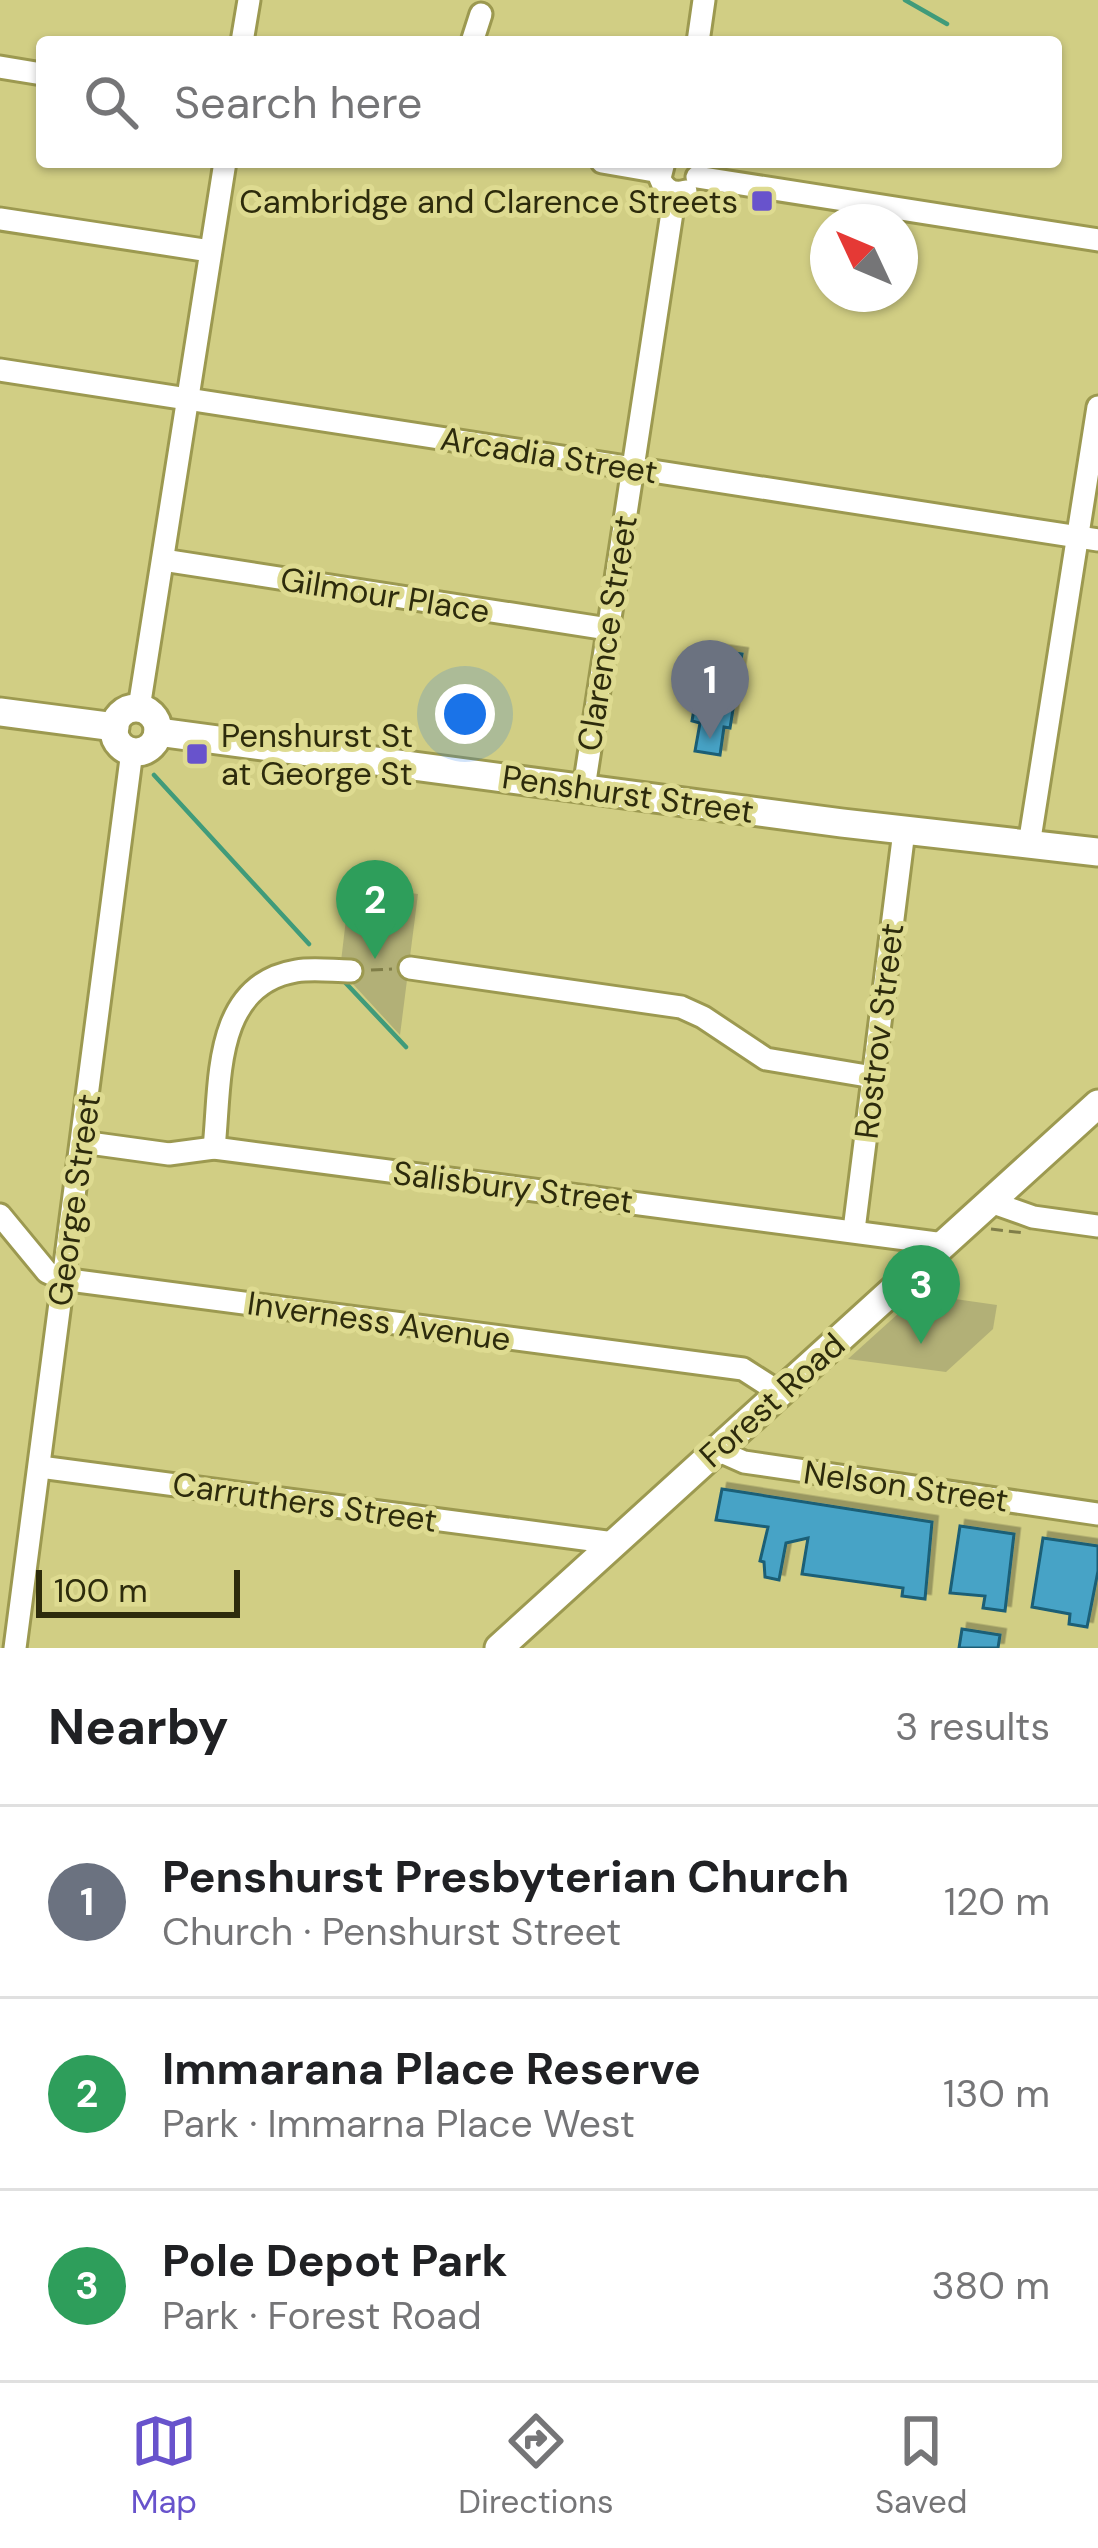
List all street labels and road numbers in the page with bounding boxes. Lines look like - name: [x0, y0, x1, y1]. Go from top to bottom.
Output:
- street label: Arcadia Street: [437, 417, 661, 493]
- street label: Clarence Street: [567, 512, 647, 754]
- street label: Gilmour Place: [277, 557, 493, 633]
- street label: Penshurst Street: [499, 755, 757, 833]
- street label: Rostrov Street: [844, 921, 914, 1141]
- street label: George Street: [38, 1091, 110, 1309]
- street label: Salisbury Street: [391, 1151, 635, 1223]
- street label: Inverness Avenue: [245, 1281, 513, 1361]
- street label: Forest Road: [690, 1323, 854, 1477]
- street label: Nelson Street: [801, 1450, 1011, 1522]
- street label: Carruthers Street: [170, 1462, 440, 1542]

